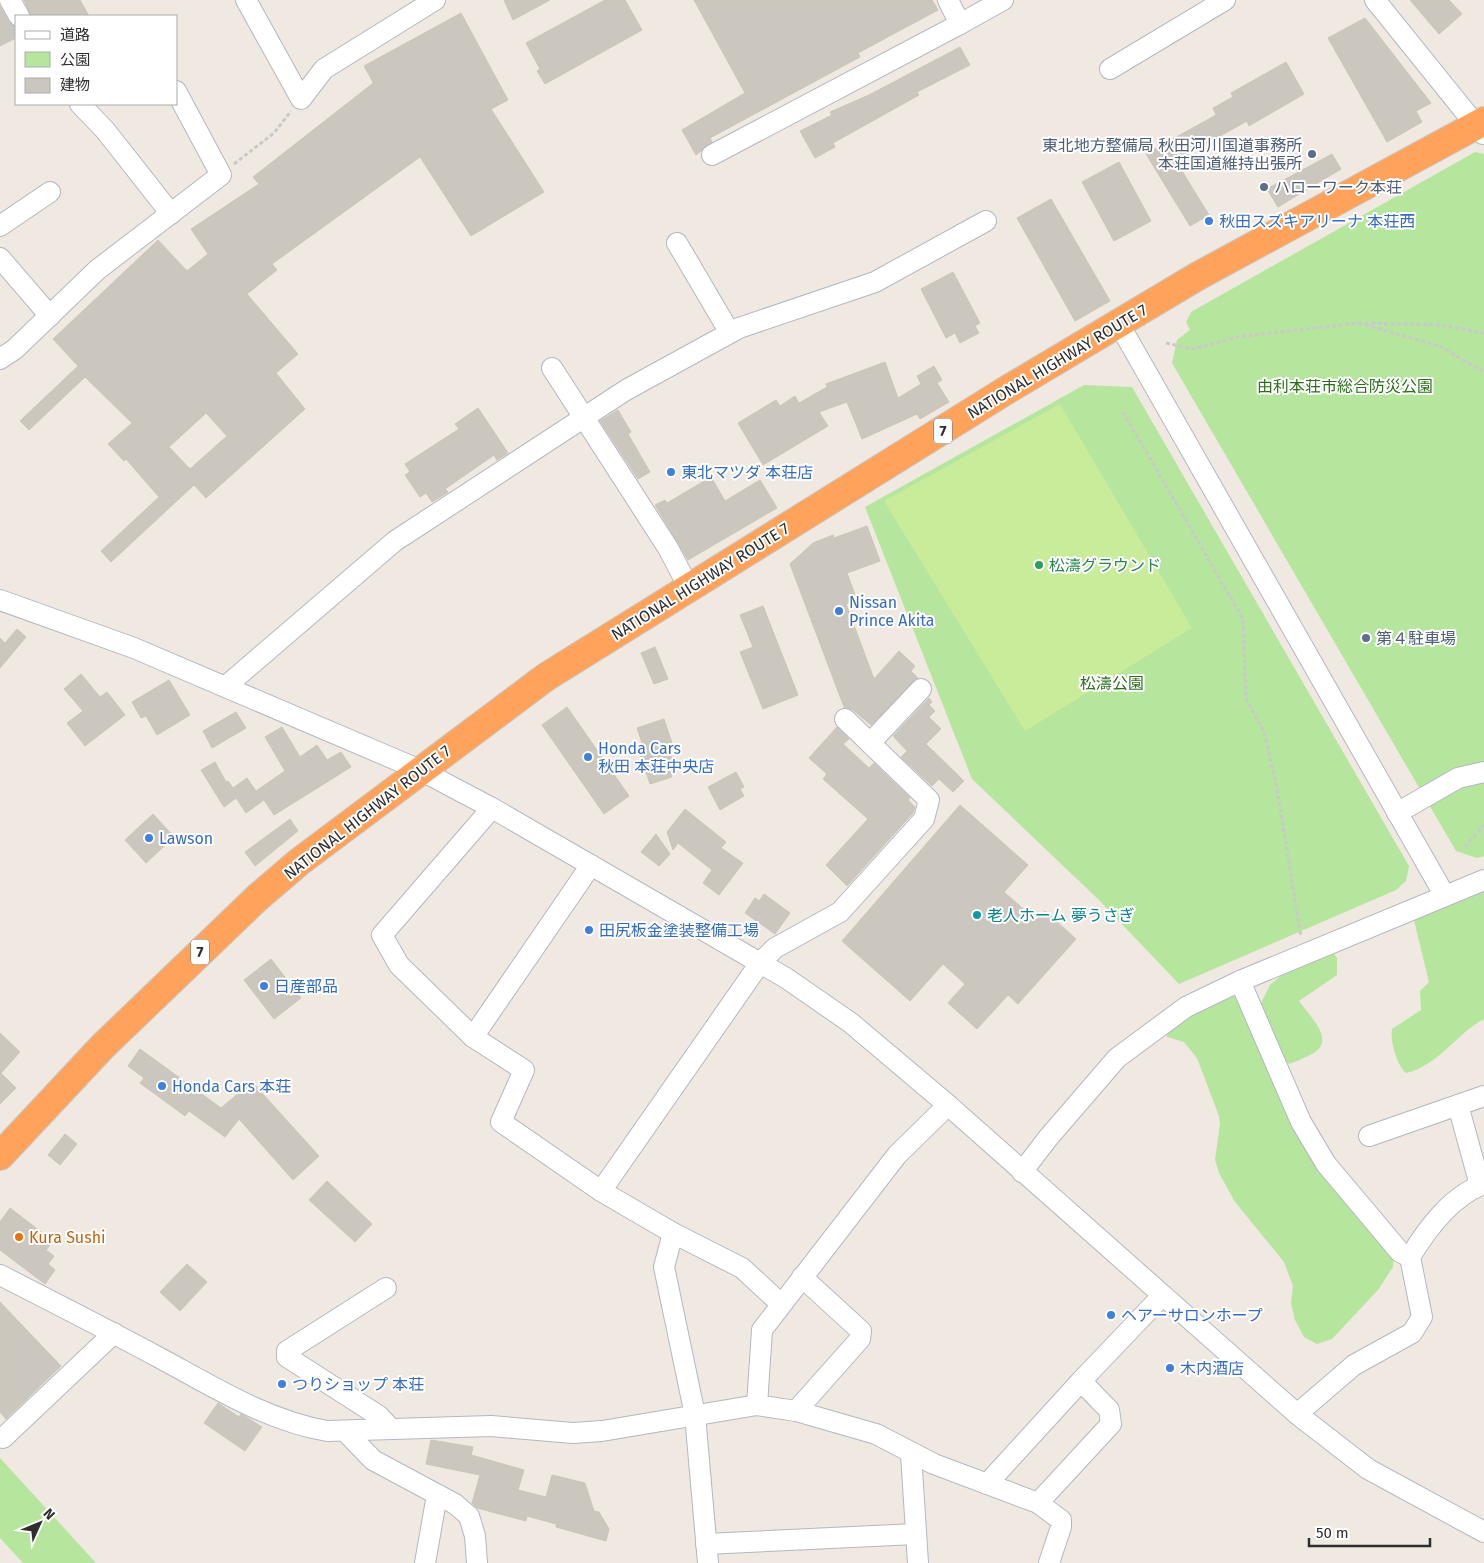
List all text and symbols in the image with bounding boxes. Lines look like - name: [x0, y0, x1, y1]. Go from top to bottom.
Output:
- legend: [15, 15, 178, 105]
- text: 道路: [60, 26, 90, 44]
- text: 公園: [60, 51, 90, 69]
- text: 建物: [60, 76, 90, 94]
- place label: 東北地方整備局 秋田河川国道事務所 本荘国道維持出張所: [1042, 136, 1302, 173]
- marker: 東北地方整備局 秋田河川国道事務所 本荘国道維持出張所: [1306, 148, 1318, 160]
- place label: ハローワーク本荘: [1274, 178, 1402, 197]
- marker: ハローワーク本荘: [1258, 181, 1270, 193]
- place label: 秋田スズキアリーナ 本荘西: [1219, 212, 1415, 231]
- marker: 秋田スズキアリーナ 本荘西: [1203, 215, 1215, 227]
- street label: NATIONAL HIGHWAY ROUTE 7: [964, 300, 1151, 423]
- park label: 由利本荘市総合防災公園: [1257, 377, 1433, 396]
- road number: 7: [934, 418, 952, 444]
- place label: 東北マツダ 本荘店: [681, 463, 813, 482]
- marker: 東北マツダ 本荘店: [665, 466, 677, 478]
- street label: NATIONAL HIGHWAY ROUTE 7: [608, 519, 793, 644]
- place label: 松濤グラウンド: [1049, 556, 1161, 575]
- marker: 松濤グラウンド: [1033, 559, 1045, 571]
- place label: Nissan Prince Akita: [849, 593, 935, 630]
- marker: Nissan Prince Akita: [833, 605, 845, 617]
- place label: 第４駐車場: [1376, 629, 1456, 648]
- marker: 第４駐車場: [1360, 632, 1372, 644]
- park label: 松濤公園: [1080, 674, 1144, 693]
- place label: Honda Cars 秋田 本荘中央店: [598, 739, 714, 776]
- street label: NATIONAL HIGHWAY ROUTE 7: [280, 741, 454, 883]
- marker: Honda Cars 秋田 本荘中央店: [582, 751, 594, 763]
- place label: Lawson: [159, 829, 213, 848]
- marker: Lawson: [143, 832, 155, 844]
- place label: 老人ホーム 夢うさぎ: [987, 906, 1135, 925]
- marker: 老人ホーム 夢うさぎ: [971, 909, 983, 921]
- place label: 田尻板金塗装整備工場: [599, 921, 759, 940]
- marker: 田尻板金塗装整備工場: [583, 924, 595, 936]
- road number: 7: [191, 940, 209, 964]
- place label: 日産部品: [274, 977, 338, 996]
- marker: 日産部品: [258, 980, 270, 992]
- place label: Honda Cars 本荘: [172, 1077, 291, 1096]
- marker: Honda Cars 本荘: [156, 1080, 168, 1092]
- place label: Kura Sushi: [29, 1228, 106, 1247]
- marker: Kura Sushi: [13, 1231, 25, 1243]
- place label: ヘアーサロンホープ: [1121, 1306, 1263, 1325]
- marker: ヘアーサロンホープ: [1105, 1309, 1117, 1321]
- place label: 木内酒店: [1180, 1359, 1244, 1378]
- marker: 木内酒店: [1164, 1362, 1176, 1374]
- place label: つりショップ 本荘: [292, 1375, 424, 1394]
- marker: つりショップ 本荘: [276, 1378, 288, 1390]
- north arrow: [15, 1498, 65, 1548]
- text: N: [40, 1505, 58, 1524]
- scale bar: [1309, 1516, 1430, 1548]
- text: 50 m: [1316, 1524, 1349, 1542]

